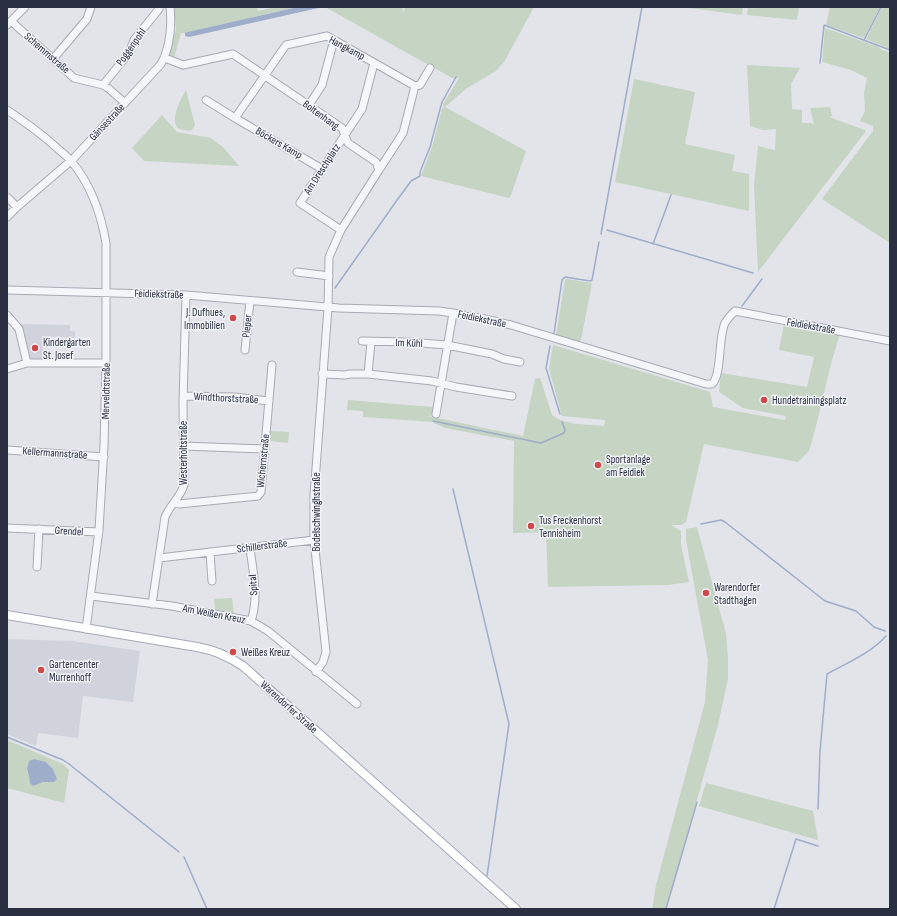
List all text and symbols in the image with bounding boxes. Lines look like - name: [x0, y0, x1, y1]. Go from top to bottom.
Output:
- street label: Poggenpohl: [113, 26, 149, 68]
- street label: Schemmstraße: [22, 30, 72, 76]
- street label: Hangkamp: [327, 33, 367, 63]
- street label: Boltenhang: [300, 97, 342, 133]
- street label: Gänsestraße: [86, 101, 128, 143]
- street label: Böckers Kamp: [253, 124, 305, 162]
- street label: Am Dreschplatz: [300, 141, 343, 198]
- street label: Feidiekstraße: [134, 287, 184, 301]
- place label: J. Dufhues, Immobilien: [184, 306, 225, 332]
- street label: Feidiekstraße: [457, 308, 507, 330]
- marker: J. Dufhues, Immobilien: [228, 313, 238, 323]
- street label: Pieper: [239, 314, 255, 338]
- street label: Feidiekstraße: [786, 315, 836, 337]
- place label: Kindergarten St. Josef: [43, 336, 91, 362]
- street label: Im Kühl: [395, 336, 423, 350]
- marker: Kindergarten St. Josef: [30, 343, 40, 353]
- street label: Merveldtstraße: [99, 363, 113, 419]
- street label: Windthorststraße: [193, 390, 259, 406]
- place label: Hundetrainingsplatz: [772, 394, 847, 407]
- marker: Hundetrainingsplatz: [759, 395, 769, 405]
- street label: Westerholtstraße: [177, 421, 190, 485]
- street label: Wichernstraße: [254, 433, 272, 489]
- street label: Kellermannstraße: [22, 444, 88, 462]
- place label: Sportanlage am Feidiek: [606, 453, 650, 479]
- marker: Sportanlage am Feidiek: [593, 460, 603, 470]
- street label: Bodelschwinghstraße: [310, 472, 323, 552]
- place label: Tus Freckenhorst Tennisheim: [539, 514, 602, 540]
- marker: Tus Freckenhorst Tennisheim: [526, 521, 536, 531]
- street label: Grendel: [54, 524, 84, 538]
- street label: Schillerstraße: [236, 536, 288, 556]
- street label: Spital: [246, 574, 260, 596]
- place label: Warendorfer Stadthagen: [714, 581, 760, 607]
- marker: Warendorfer Stadthagen: [701, 588, 711, 598]
- street label: Am Weißen Kreuz: [181, 601, 246, 626]
- place label: Weißes Kreuz: [241, 646, 290, 659]
- marker: Weißes Kreuz: [228, 647, 238, 657]
- place label: Gartencenter Murrenhoff: [49, 658, 99, 684]
- marker: Gartencenter Murrenhoff: [36, 665, 46, 675]
- street label: Warendorfer Straße: [258, 678, 320, 736]

